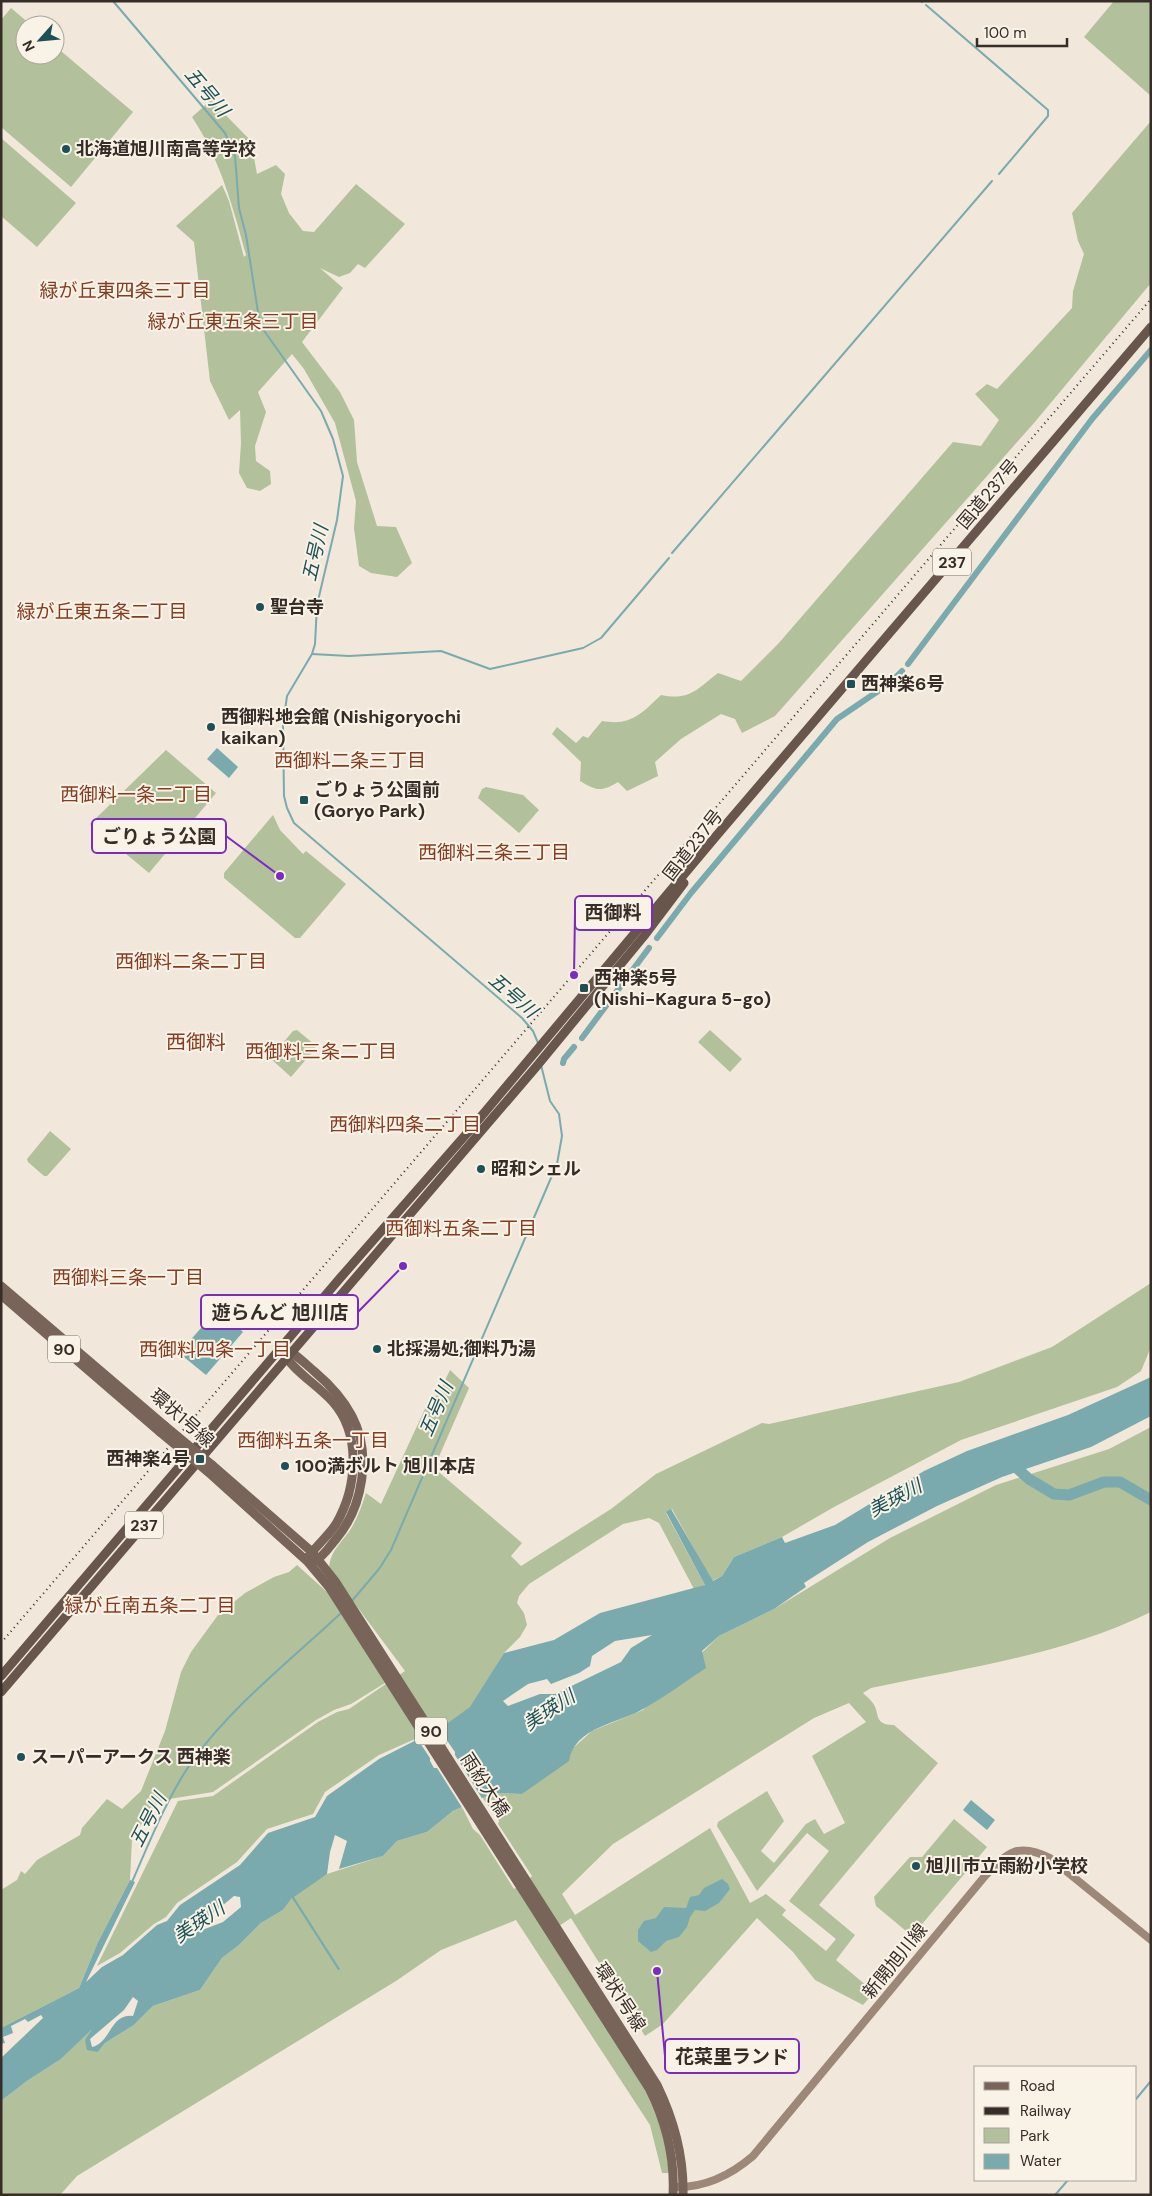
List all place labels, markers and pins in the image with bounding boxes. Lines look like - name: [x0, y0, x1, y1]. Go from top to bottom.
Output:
- place label: 北海道旭川南高等学校: [76, 137, 256, 161]
- marker: 北海道旭川南高等学校: [60, 143, 72, 155]
- place label: 聖台寺: [270, 595, 324, 619]
- marker: 聖台寺: [254, 601, 266, 613]
- place label: 西神楽6号: [861, 672, 944, 696]
- marker: 西神楽6号: [845, 678, 857, 690]
- place label: 西御料地会館 (Nishigoryochi kaikan): [221, 705, 461, 750]
- marker: 西御料地会館 (Nishigoryochi kaikan): [205, 721, 217, 733]
- place label: ごりょう公園前 (Goryo Park): [314, 778, 440, 823]
- marker: ごりょう公園前 (Goryo Park): [298, 794, 310, 806]
- callout: ごりょう公園: [92, 819, 226, 853]
- callout: 西御料: [575, 896, 652, 930]
- place label: 西神楽5号 (Nishi-Kagura 5-go): [594, 966, 771, 1011]
- marker: 西神楽5号 (Nishi-Kagura 5-go): [578, 982, 590, 994]
- place label: 昭和シェル: [491, 1157, 581, 1181]
- marker: 昭和シェル: [475, 1163, 487, 1175]
- callout: 遊らんど 旭川店: [201, 1295, 358, 1329]
- place label: 北採湯処;御料乃湯: [387, 1337, 536, 1361]
- marker: 北採湯処;御料乃湯: [371, 1343, 383, 1355]
- place label: 西神楽4号: [106, 1447, 190, 1471]
- marker: 西神楽4号: [194, 1453, 206, 1465]
- place label: 100満ボルト 旭川本店: [295, 1454, 475, 1478]
- marker: 100満ボルト 旭川本店: [279, 1460, 291, 1472]
- place label: スーパーアークス 西神楽: [31, 1745, 231, 1769]
- marker: スーパーアークス 西神楽: [15, 1751, 27, 1763]
- place label: 旭川市立雨紛小学校: [926, 1854, 1088, 1878]
- marker: 旭川市立雨紛小学校: [910, 1860, 922, 1872]
- callout: 花菜里ランド: [665, 2039, 799, 2073]

